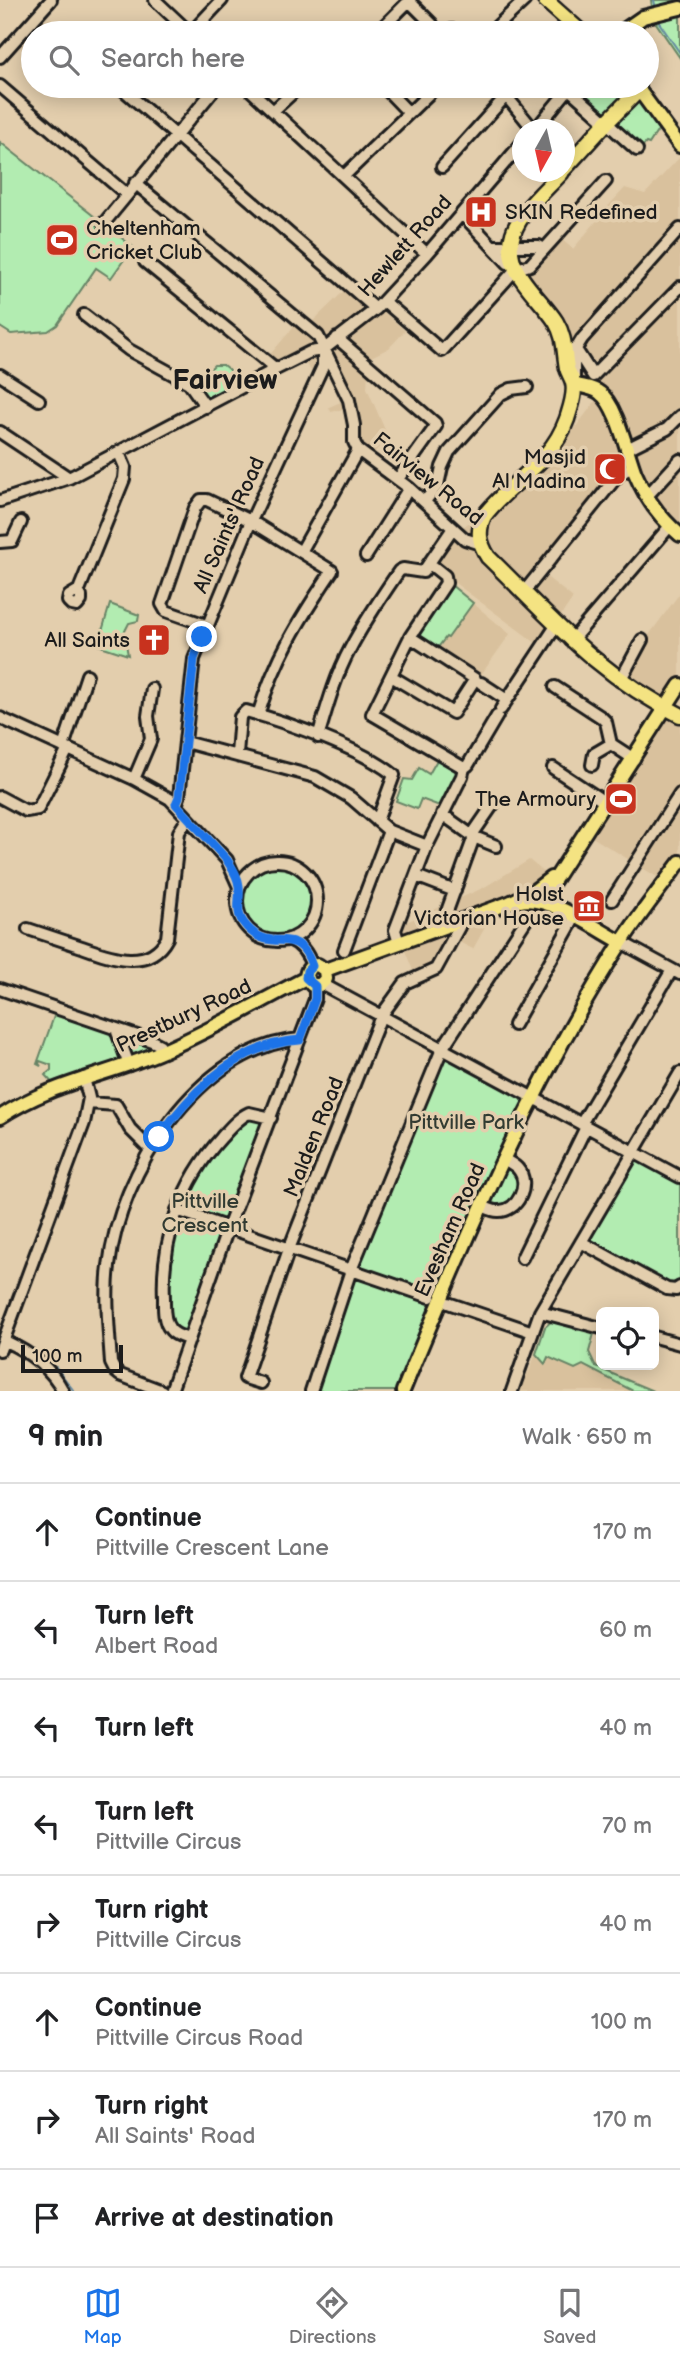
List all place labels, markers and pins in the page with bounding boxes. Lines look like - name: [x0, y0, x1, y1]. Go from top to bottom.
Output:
- hospital icon: SKIN Redefined: [462, 193, 500, 231]
- place label: SKIN Redefined: [505, 200, 658, 225]
- place label: Cheltenham Cricket Club: [86, 216, 202, 265]
- sports icon: Cheltenham Cricket Club: [43, 221, 81, 259]
- place label: Masjid Al Madina: [492, 445, 586, 494]
- mosque icon: Masjid Al Madina: [591, 450, 629, 488]
- church icon: All Saints: [135, 621, 173, 659]
- place label: All Saints: [45, 628, 130, 653]
- sports icon: The Armoury: [602, 780, 640, 818]
- place label: The Armoury: [475, 787, 597, 812]
- place label: Holst Victorian House: [414, 882, 565, 931]
- museum icon: Holst Victorian House: [570, 887, 608, 925]

